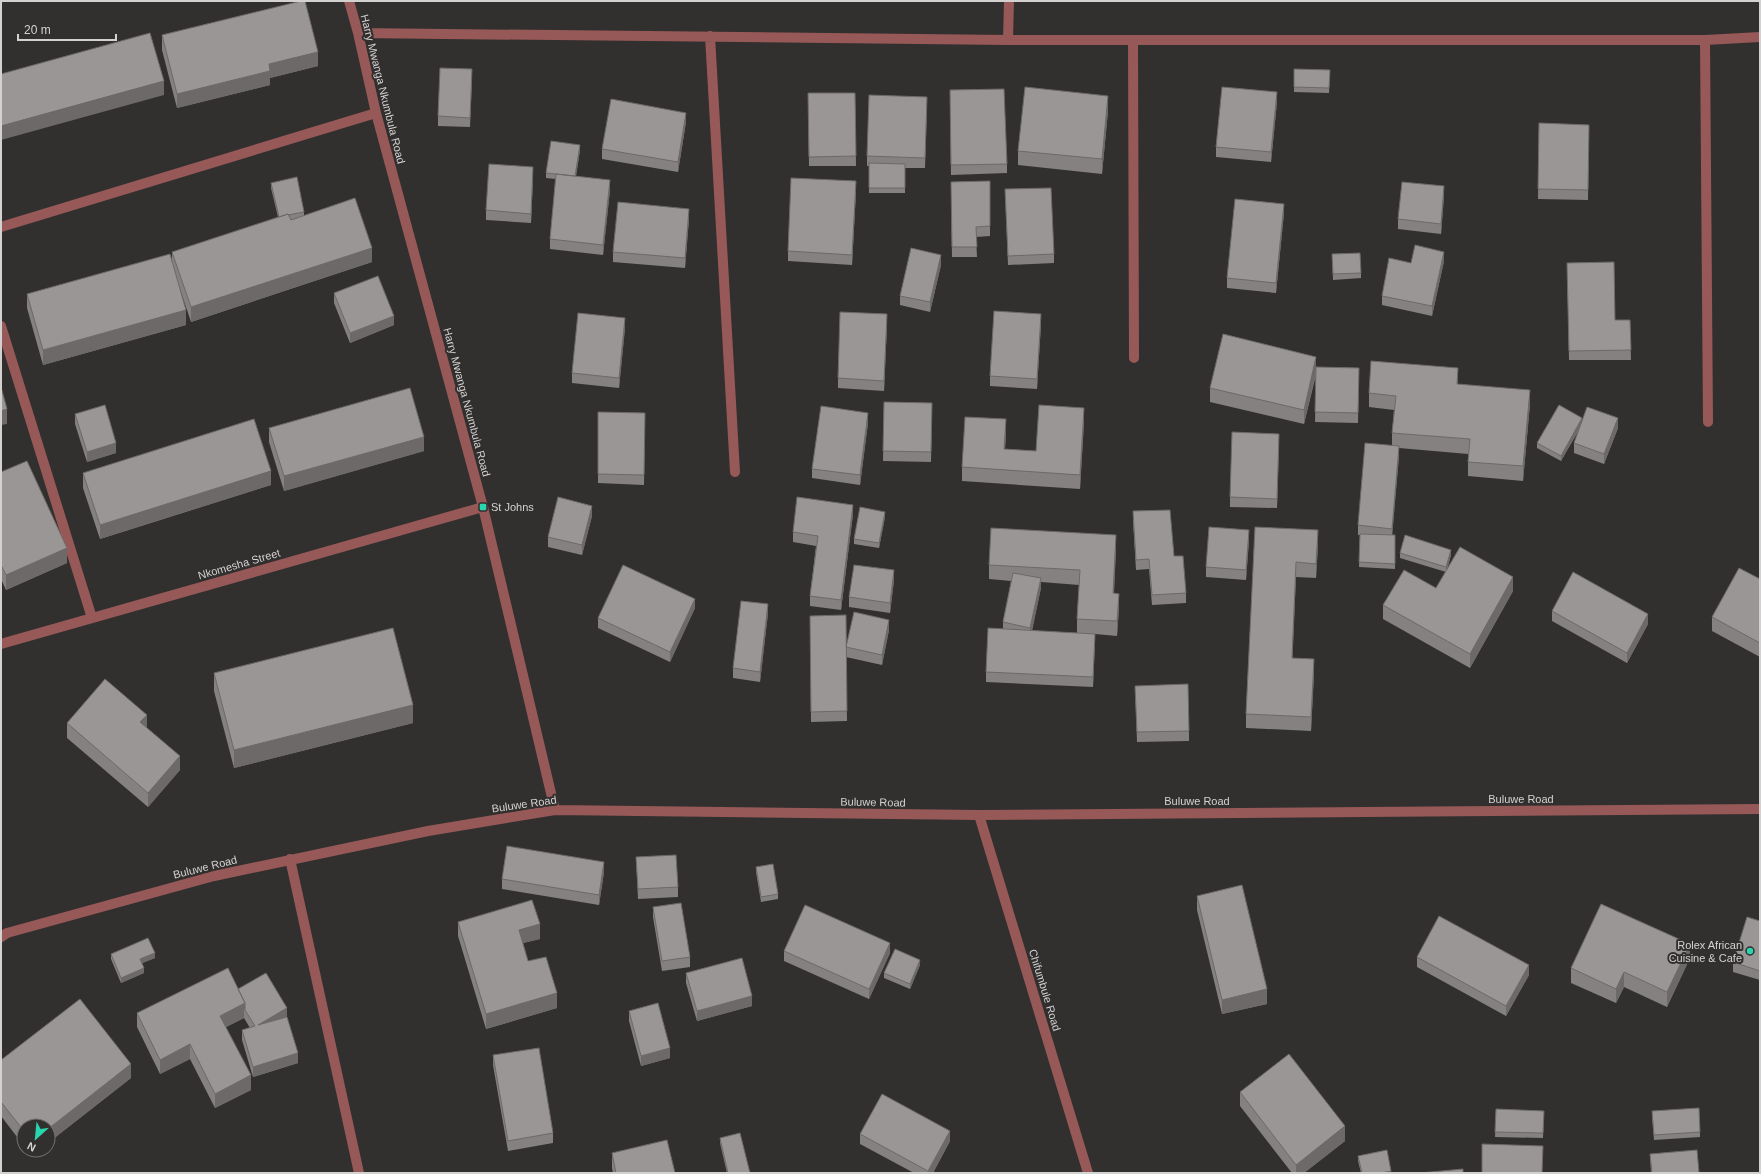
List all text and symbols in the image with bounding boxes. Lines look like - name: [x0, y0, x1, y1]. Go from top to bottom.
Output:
- street label: Harry Mwanga Nkumbula Road: [359, 13, 407, 165]
- scale bar: [18, 16, 116, 42]
- text: 20 m: [24, 23, 51, 37]
- street label: Harry Mwanga Nkumbula Road: [441, 326, 493, 478]
- place label: St Johns: [491, 501, 534, 513]
- marker: St Johns: [478, 502, 488, 512]
- street label: Nkomesha Street: [197, 547, 281, 581]
- street label: Buluwe Road: [1488, 793, 1554, 805]
- street label: Buluwe Road: [491, 794, 557, 814]
- street label: Buluwe Road: [840, 795, 906, 809]
- street label: Buluwe Road: [1164, 795, 1230, 807]
- street label: Buluwe Road: [172, 853, 238, 881]
- place label: Rolex African Cuisine & Cafe: [1669, 939, 1742, 964]
- marker: Rolex African Cuisine & Cafe: [1745, 946, 1755, 956]
- street label: Chifumbule Road: [1027, 948, 1063, 1032]
- north arrow: [16, 1118, 56, 1158]
- text: N: [25, 1140, 38, 1154]

